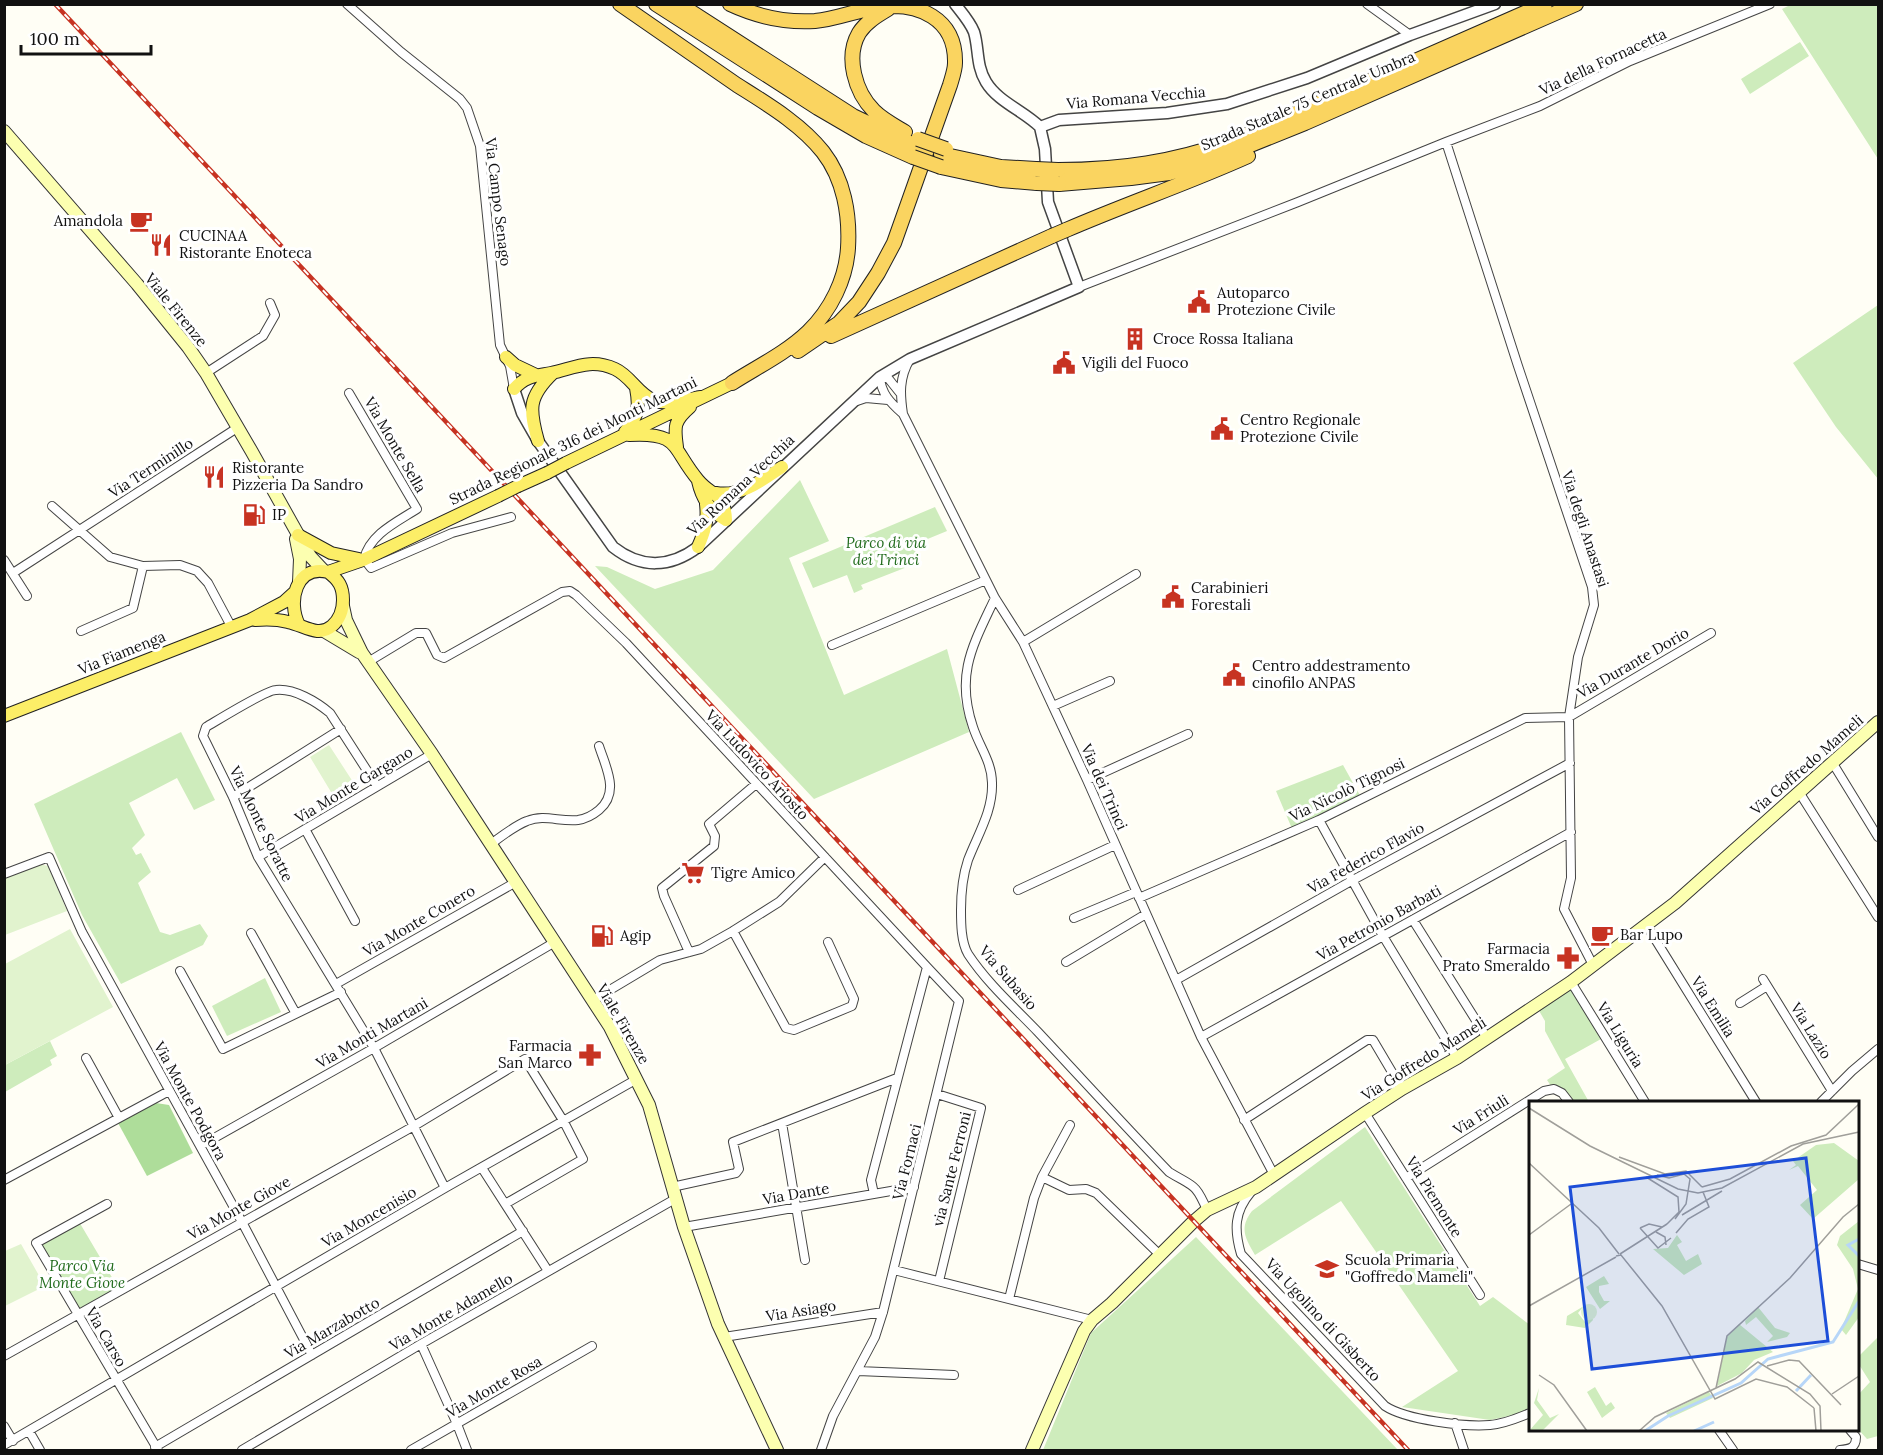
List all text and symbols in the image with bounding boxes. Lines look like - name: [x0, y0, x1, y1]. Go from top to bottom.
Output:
- scale bar: [21, 18, 152, 56]
- street label: Via della Fornacetta: [1535, 24, 1670, 100]
- text: 100 m: [30, 27, 80, 50]
- street label: Strada Statale 75 Centrale Umbra: [1198, 47, 1418, 154]
- street label: Via Romana Vecchia: [1065, 82, 1207, 113]
- street label: Via Campo Senago: [481, 136, 516, 267]
- cafe icon: Amandola: [128, 208, 154, 234]
- place label: Amandola: [53, 211, 123, 230]
- place label: CUCINAA Ristorante Enoteca: [179, 226, 312, 262]
- restaurant icon: CUCINAA Ristorante Enoteca: [148, 232, 174, 258]
- street label: Viale Firenze: [140, 268, 212, 350]
- place label: Autoparco Protezione Civile: [1216, 283, 1336, 319]
- public building icon: Autoparco Protezione Civile: [1186, 289, 1212, 315]
- building icon: Croce Rossa Italiana: [1122, 326, 1148, 352]
- place label: Croce Rossa Italiana: [1153, 329, 1294, 348]
- public building icon: Vigili del Fuoco: [1051, 350, 1077, 376]
- place label: Vigili del Fuoco: [1081, 353, 1189, 372]
- street label: Strada Regionale 316 dei Monti Martani: [446, 372, 700, 509]
- street label: Via Monte Sella: [360, 393, 431, 496]
- place label: Centro Regionale Protezione Civile: [1240, 410, 1361, 446]
- public building icon: Centro Regionale Protezione Civile: [1209, 416, 1235, 442]
- street label: Via Romana Vecchia: [682, 430, 798, 540]
- street label: Via Terminillo: [104, 433, 197, 502]
- place label: Ristorante Pizzeria Da Sandro: [232, 458, 363, 494]
- restaurant icon: Ristorante Pizzeria Da Sandro: [201, 464, 227, 490]
- street label: Via degli Anastasi: [1557, 467, 1613, 589]
- fuel station icon: IP: [241, 502, 267, 528]
- place label: IP: [272, 505, 286, 524]
- park label: Parco di via dei Trinci: [846, 533, 927, 569]
- place label: Carabinieri Forestali: [1191, 578, 1268, 614]
- public building icon: Carabinieri Forestali: [1160, 584, 1186, 610]
- street label: Via Durante Dorio: [1573, 623, 1692, 703]
- street label: Via Fiamenga: [75, 626, 168, 679]
- place label: Centro addestramento cinofilo ANPAS: [1252, 656, 1411, 692]
- public building icon: Centro addestramento cinofilo ANPAS: [1221, 662, 1247, 688]
- street label: Via Ludovico Ariosto: [701, 705, 813, 824]
- street label: Via Goffredo Mameli: [1746, 710, 1867, 819]
- street label: Via dei Trinci: [1077, 740, 1132, 833]
- street label: Via Monte Gargano: [290, 742, 416, 828]
- street label: Via Nicolò Tignosi: [1285, 753, 1407, 826]
- street label: Via Monte Soratte: [225, 762, 298, 885]
- street label: Via Federico Flavio: [1303, 818, 1428, 898]
- supermarket icon: Tigre Amico: [680, 860, 706, 886]
- place label: Tigre Amico: [711, 863, 795, 882]
- street label: Via Petronio Barbati: [1312, 880, 1444, 965]
- street label: Via Monte Conero: [358, 881, 478, 961]
- cafe icon: Bar Lupo: [1589, 922, 1615, 948]
- fuel station icon: Agip: [589, 923, 615, 949]
- place label: Bar Lupo: [1620, 925, 1683, 944]
- place label: Agip: [619, 926, 651, 945]
- place label: Farmacia Prato Smeraldo: [1442, 939, 1550, 975]
- street label: Via Subasio: [975, 941, 1042, 1014]
- pharmacy icon: Farmacia Prato Smeraldo: [1555, 945, 1581, 971]
- street label: Via Emilia: [1687, 972, 1740, 1041]
- street label: Viale Firenze: [592, 979, 654, 1067]
- street label: Via Monti Martani: [312, 993, 431, 1073]
- street label: Via Liguria: [1592, 997, 1648, 1071]
- street label: Via Lazio: [1786, 998, 1836, 1063]
- street label: Via Goffredo Mameli: [1357, 1013, 1490, 1105]
- place label: Farmacia San Marco: [498, 1036, 572, 1072]
- street label: Via Monte Podgora: [150, 1037, 231, 1164]
- pharmacy icon: Farmacia San Marco: [577, 1042, 603, 1068]
- street label: Via Friuli: [1449, 1090, 1512, 1139]
- inset map: [1529, 1101, 1859, 1431]
- street label: via Sante Ferroni: [928, 1109, 975, 1228]
- street label: Via Fornaci: [888, 1122, 925, 1203]
- street label: Via Piemonte: [1401, 1152, 1467, 1241]
- street label: Via Monte Giove: [183, 1171, 294, 1244]
- street label: Via Dante: [760, 1178, 831, 1209]
- street label: Via Moncenisio: [317, 1182, 420, 1252]
- place label: Scuola Primaria "Goffredo Mameli": [1345, 1250, 1473, 1286]
- street label: Via Ugolino di Gisberto: [1261, 1254, 1385, 1385]
- park label: Parco Via Monte Giove: [39, 1256, 125, 1292]
- school or university icon: Scuola Primaria "Goffredo Mameli": [1314, 1256, 1340, 1282]
- street label: Via Monte Adamello: [385, 1268, 516, 1355]
- street label: Via Marzabotto: [280, 1292, 383, 1363]
- street label: Via Asiago: [764, 1296, 838, 1326]
- street label: Via Carso: [81, 1303, 131, 1370]
- street label: Via Monte Rosa: [442, 1351, 545, 1422]

